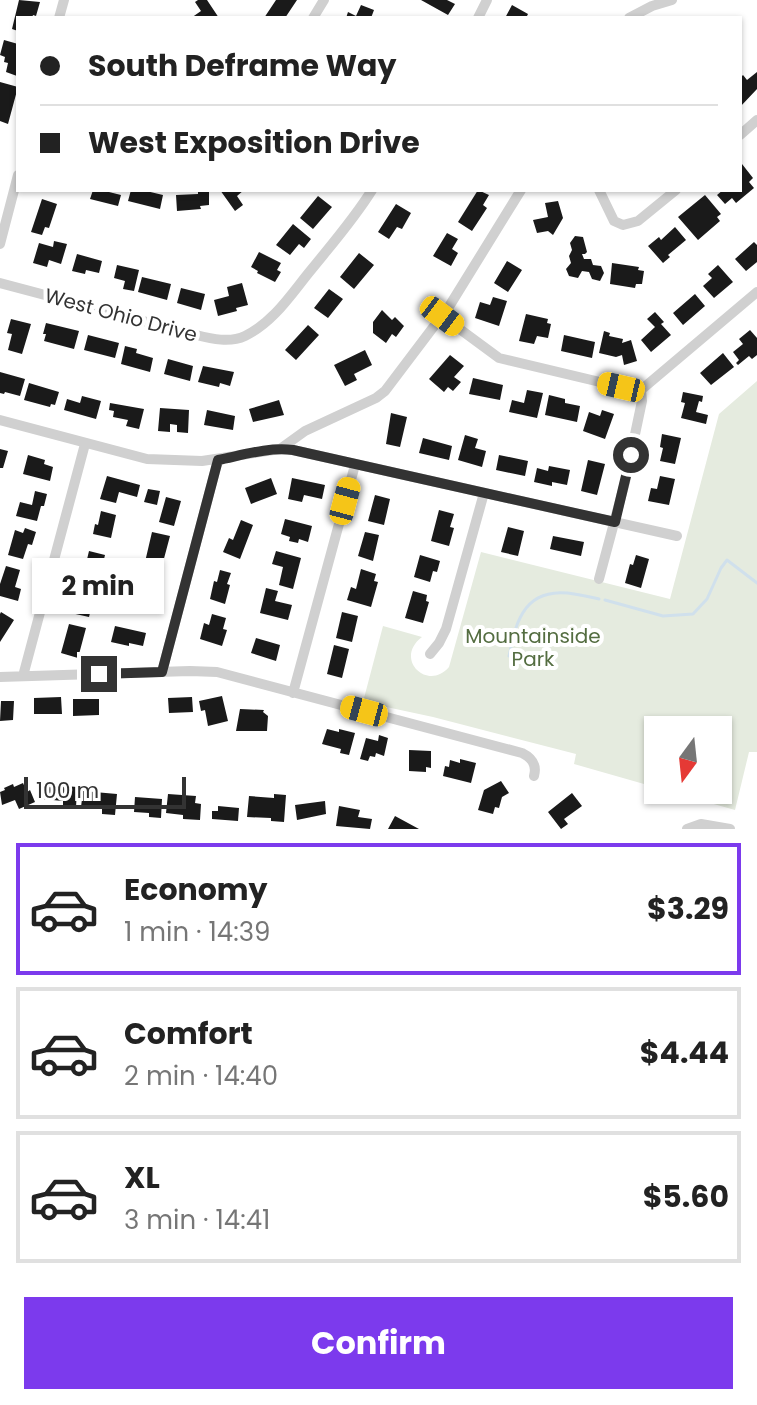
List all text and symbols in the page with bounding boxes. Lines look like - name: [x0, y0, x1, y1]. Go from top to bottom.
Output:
- text: South Deframe Way: [88, 44, 396, 87]
- text: West Exposition Drive: [88, 121, 420, 164]
- street label: West Ohio Drive: [42, 281, 200, 349]
- car: [416, 292, 468, 340]
- car: [595, 370, 647, 404]
- route start: [613, 437, 649, 473]
- car: [327, 475, 363, 527]
- callout: 2 min: [33, 558, 165, 614]
- text: 2 min: [61, 568, 135, 604]
- park label: Mountainside Park: [465, 622, 601, 673]
- route end: [81, 656, 117, 692]
- car: [338, 693, 390, 729]
- north arrow: [644, 716, 732, 804]
- map controls: [644, 716, 732, 804]
- scale bar: [24, 773, 186, 809]
- text: 100 m: [36, 775, 99, 806]
- text: Economy: [124, 868, 268, 911]
- icon: car: [28, 873, 100, 945]
- text: $3.29: [647, 887, 729, 930]
- text: 1 min · 14:39: [124, 914, 270, 950]
- text: Comfort: [124, 1012, 253, 1055]
- icon: car: [28, 1017, 100, 1089]
- text: $4.44: [640, 1031, 729, 1074]
- text: 2 min · 14:40: [124, 1058, 278, 1094]
- text: XL: [124, 1156, 160, 1199]
- icon: car: [28, 1161, 100, 1233]
- text: $5.60: [643, 1175, 729, 1218]
- text: 3 min · 14:41: [124, 1202, 270, 1238]
- button: Confirm: [24, 1297, 733, 1389]

